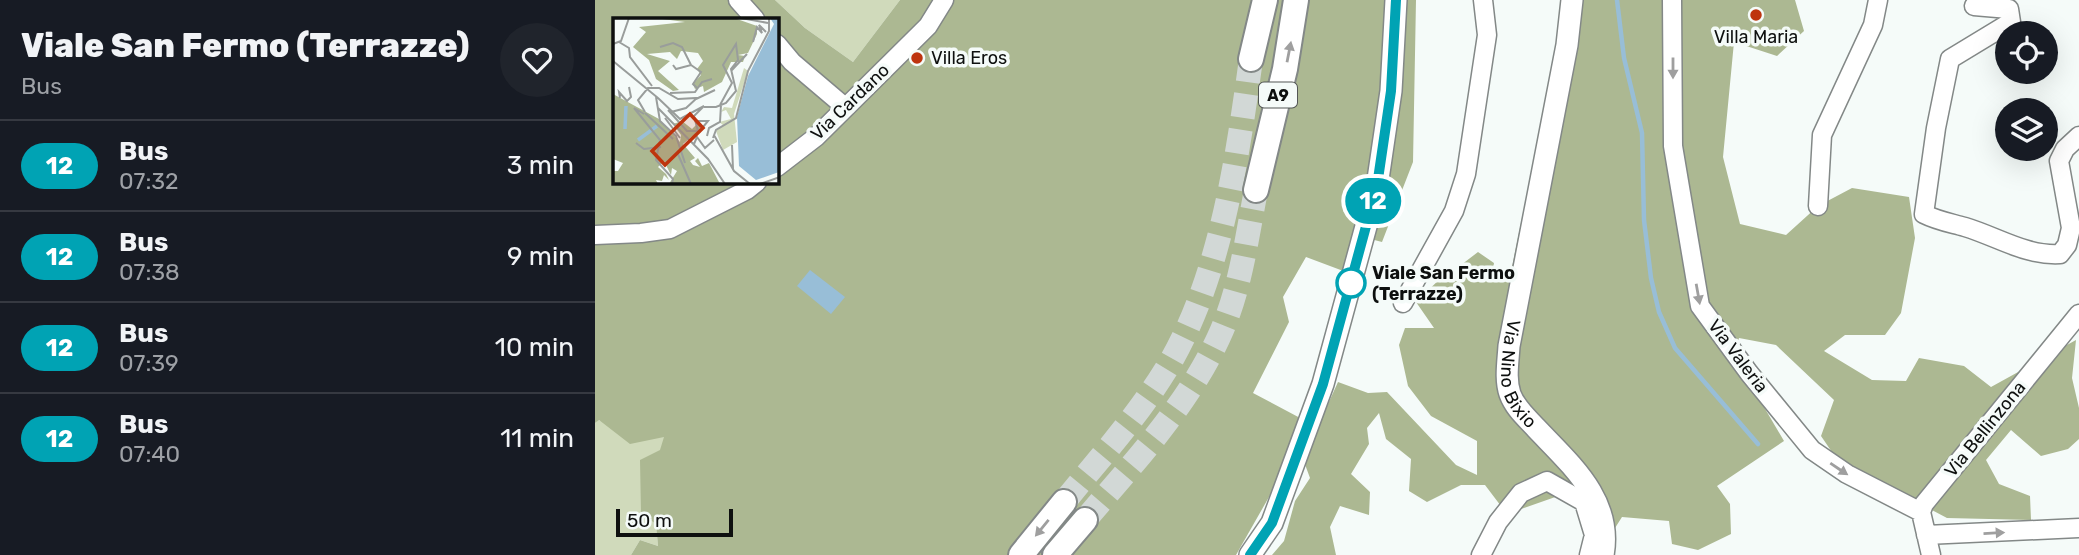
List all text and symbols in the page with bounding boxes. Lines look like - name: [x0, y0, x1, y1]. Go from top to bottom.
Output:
- marker: Villa Maria: [1748, 7, 1764, 23]
- inset map: [613, 18, 779, 184]
- map controls: [1995, 21, 2058, 161]
- button: locate: [1995, 21, 2058, 84]
- button: heart: [500, 23, 574, 97]
- text: Viale San Fermo (Terrazze): [21, 26, 470, 65]
- place label: Villa Maria: [1714, 26, 1798, 48]
- one-way arrow: [1283, 41, 1294, 63]
- place label: Villa Eros: [931, 47, 1007, 69]
- marker: Villa Eros: [909, 50, 925, 66]
- one-way arrow: [1667, 57, 1679, 79]
- street label: Via Cardano: [806, 59, 894, 145]
- text: Bus: [21, 72, 62, 100]
- road number: A9: [1259, 82, 1297, 108]
- button: layers: [1995, 98, 2058, 161]
- text: Bus: [119, 136, 168, 167]
- text: 3 min: [507, 150, 574, 181]
- text: 12: [46, 152, 73, 180]
- text: 07:32: [119, 167, 179, 195]
- line badge: 12: [1341, 178, 1405, 224]
- text: 12: [1359, 187, 1387, 215]
- text: Bus: [119, 227, 168, 258]
- text: 9 min: [507, 241, 574, 272]
- text: 12: [46, 243, 73, 271]
- text: 07:38: [119, 258, 180, 286]
- place label: Viale San Fermo (Terrazze): [1372, 262, 1515, 305]
- marker: Viale San Fermo (Terrazze): [1336, 268, 1366, 298]
- one-way arrow: [1693, 283, 1704, 305]
- street label: Via Valeria: [1703, 315, 1773, 397]
- text: Bus: [119, 318, 168, 349]
- street label: Via Nino Bixio: [1496, 318, 1541, 433]
- text: 10 min: [495, 332, 574, 363]
- text: 12: [46, 334, 73, 362]
- text: 07:39: [119, 349, 179, 377]
- street label: Via Bellinzona: [1940, 377, 2030, 481]
- text: Bus: [119, 409, 168, 440]
- text: 11 min: [500, 423, 574, 454]
- text: 12: [46, 425, 73, 453]
- text: 07:40: [119, 440, 180, 468]
- one-way arrow: [1829, 462, 1848, 475]
- scale bar: [616, 506, 733, 538]
- text: 50 m: [627, 509, 672, 532]
- one-way arrow: [1035, 519, 1050, 537]
- one-way arrow: [1984, 527, 2006, 538]

